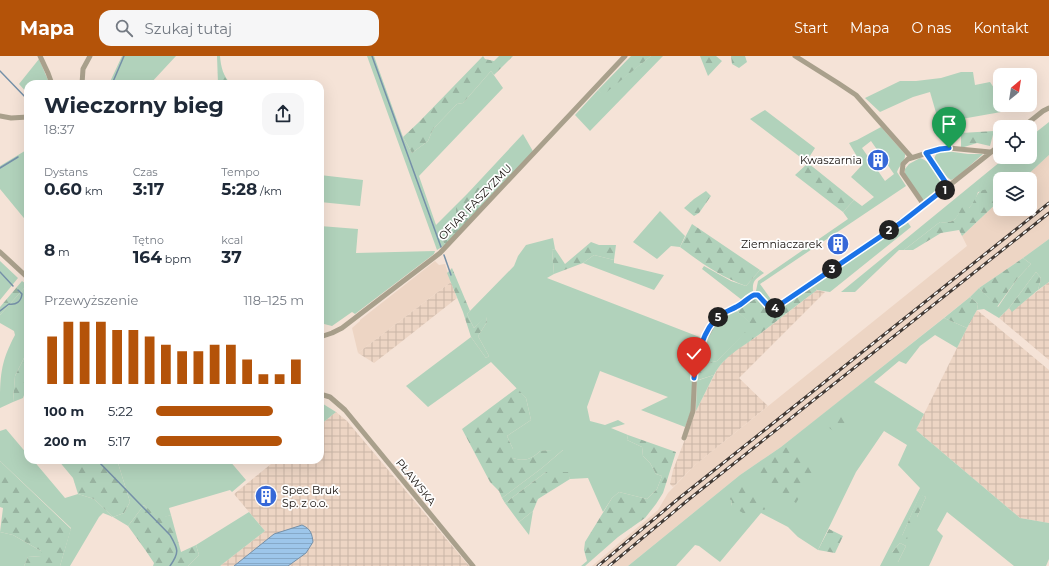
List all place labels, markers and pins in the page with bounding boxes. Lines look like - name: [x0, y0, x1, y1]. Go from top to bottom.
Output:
- pin: [932, 107, 966, 148]
- building icon: Kwaszarnia: [865, 147, 891, 173]
- place label: Kwaszarnia: [800, 153, 862, 167]
- pin: 1: [935, 180, 955, 200]
- pin: 2: [879, 220, 899, 240]
- building icon: Ziemniaczarek: [825, 231, 851, 257]
- place label: Ziemniaczarek: [741, 237, 822, 251]
- pin: 3: [822, 259, 842, 279]
- pin: 4: [765, 298, 785, 318]
- pin: 5: [708, 307, 728, 327]
- pin: [677, 337, 711, 378]
- building icon: Spec Bruk Sp. z o.o.: [253, 483, 279, 509]
- place label: Spec Bruk Sp. z o.o.: [282, 483, 339, 510]

